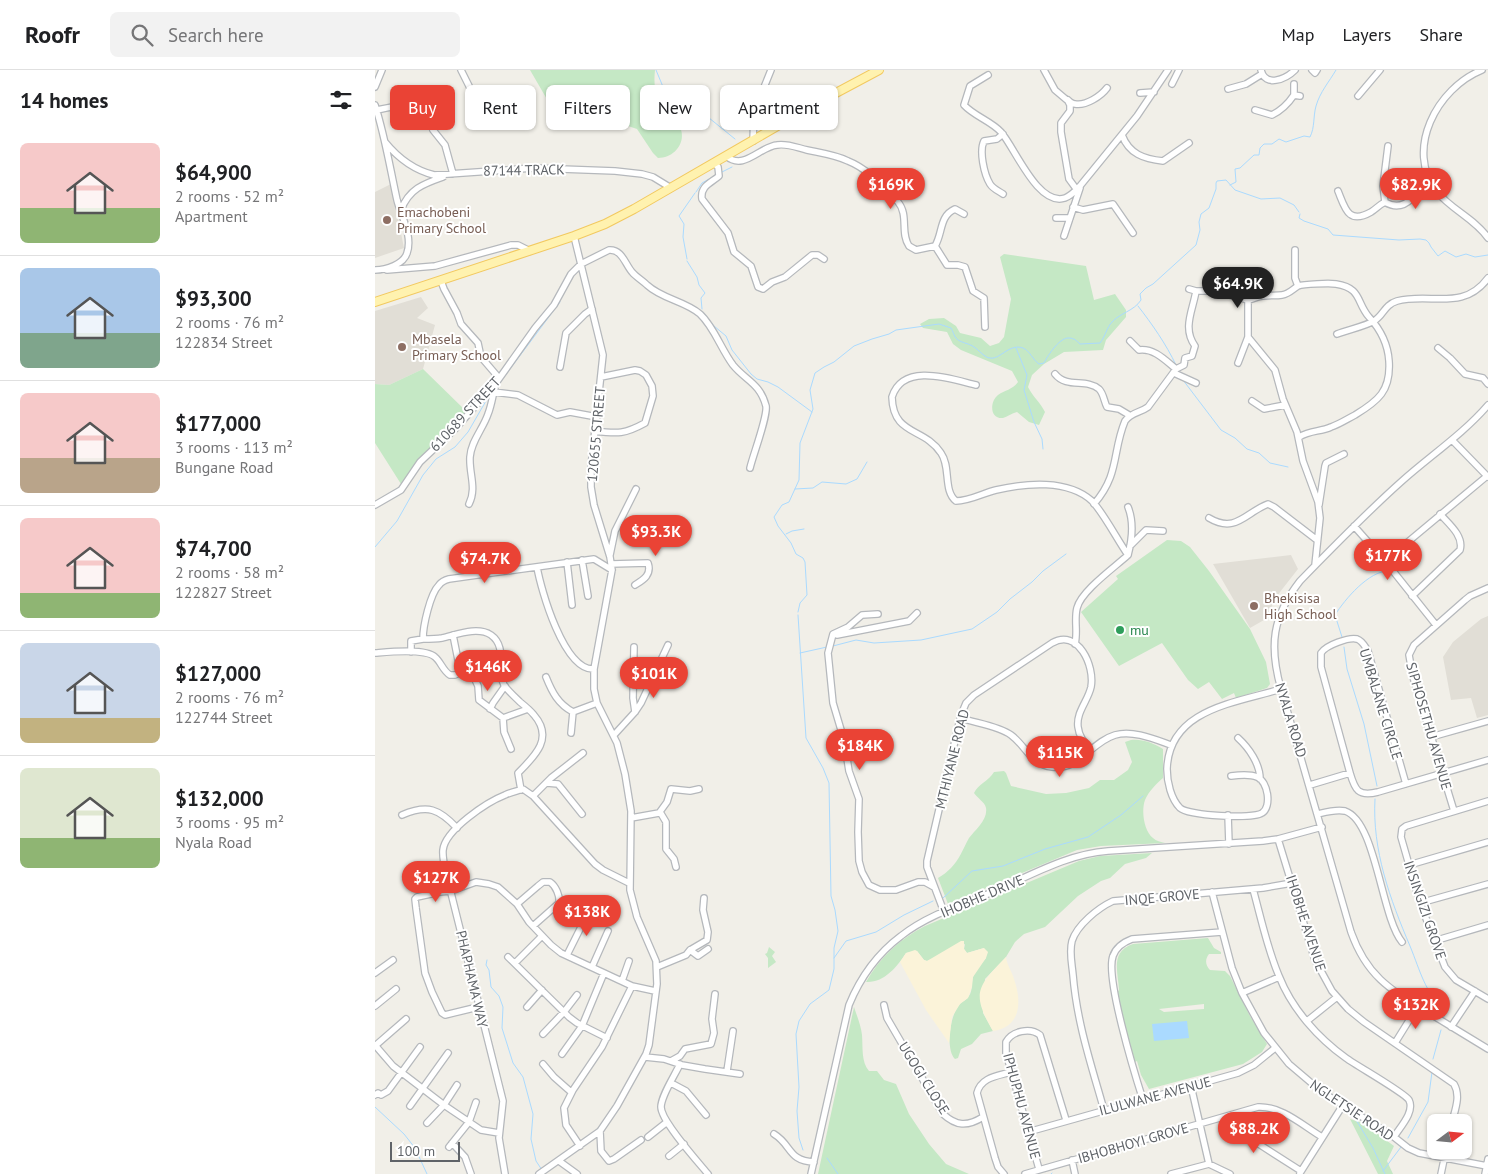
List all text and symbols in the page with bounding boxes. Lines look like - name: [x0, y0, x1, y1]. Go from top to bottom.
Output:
- search box: [110, 12, 460, 57]
- text: Roofr: [25, 19, 80, 50]
- icon: search: [128, 21, 156, 49]
- text: Search here: [168, 23, 264, 47]
- text: Map: [1282, 23, 1314, 46]
- text: Layers: [1342, 23, 1391, 46]
- text: Share: [1419, 23, 1463, 46]
- chip: Buy: [390, 85, 455, 130]
- chip: Rent: [465, 85, 536, 130]
- chip: Filters: [546, 85, 630, 130]
- chip: New: [640, 85, 710, 130]
- chip: Apartment: [720, 85, 838, 130]
- icon: filters: [327, 86, 355, 114]
- text: 14 homes: [20, 87, 108, 114]
- text: $64,900: [175, 159, 252, 186]
- street label: 87144 TRACK: [483, 160, 565, 180]
- icon: home: [60, 163, 120, 223]
- pin: $169K: [856, 168, 926, 210]
- pin: $82.9K: [1375, 168, 1457, 210]
- text: $169K: [868, 174, 914, 194]
- text: $82.9K: [1391, 174, 1441, 194]
- text: 2 rooms · 52 m²: [175, 186, 284, 206]
- place label: Emachobeni Primary School: [397, 203, 486, 237]
- text: Apartment: [175, 206, 248, 226]
- marker: Emachobeni Primary School: [381, 214, 393, 226]
- pin: $64.9K: [1197, 266, 1279, 309]
- text: $64.9K: [1213, 273, 1263, 293]
- text: $93,300: [175, 285, 252, 312]
- icon: home: [60, 288, 120, 348]
- text: 2 rooms · 76 m²: [175, 312, 284, 332]
- place label: Mbasela Primary School: [412, 330, 501, 364]
- text: 122834 Street: [175, 332, 272, 352]
- marker: Mbasela Primary School: [396, 341, 408, 353]
- street label: 610689 STREET: [426, 373, 504, 455]
- street label: 120655 STREET: [583, 385, 609, 483]
- text: $177,000: [175, 410, 261, 437]
- icon: home: [60, 413, 120, 473]
- text: 3 rooms · 113 m²: [175, 437, 293, 457]
- text: Bungane Road: [175, 457, 273, 477]
- pin: $93.3K: [615, 514, 697, 557]
- text: $93.3K: [631, 521, 681, 541]
- text: $74,700: [175, 535, 252, 562]
- icon: home: [60, 538, 120, 598]
- pin: $177K: [1353, 538, 1423, 581]
- pin: $74.7K: [444, 542, 526, 584]
- text: $177K: [1365, 545, 1411, 565]
- text: $74.7K: [460, 548, 510, 568]
- text: 2 rooms · 58 m²: [175, 562, 284, 582]
- text: 122827 Street: [175, 582, 272, 602]
- place label: Bhekisisa High School: [1264, 589, 1337, 623]
- marker: Bhekisisa High School: [1248, 600, 1260, 612]
- place label: mu: [1130, 621, 1149, 639]
- marker: mu: [1114, 624, 1126, 636]
- street label: UMBALANE CIRCLE: [1356, 646, 1406, 762]
- pin: $146K: [453, 650, 523, 692]
- text: $146K: [465, 656, 511, 676]
- pin: $101K: [619, 656, 689, 699]
- text: $127,000: [175, 660, 261, 687]
- street label: SIPHOSETHU AVENUE: [1402, 660, 1456, 792]
- icon: home: [60, 663, 120, 723]
- text: $101K: [631, 663, 677, 683]
- street label: NYALA ROAD: [1271, 680, 1311, 760]
- text: 2 rooms · 76 m²: [175, 687, 284, 707]
- text: 122744 Street: [175, 707, 272, 727]
- street label: MTHIYANE ROAD: [931, 707, 973, 811]
- pin: $184K: [825, 728, 895, 771]
- text: $184K: [837, 735, 883, 755]
- pin: $115K: [1025, 736, 1095, 778]
- text: $115K: [1037, 742, 1083, 762]
- text: $132,000: [175, 785, 264, 812]
- icon: home: [60, 788, 120, 848]
- text: 3 rooms · 95 m²: [175, 812, 284, 832]
- text: Nyala Road: [175, 832, 252, 852]
- street label: INSINGIZI GROVE: [1400, 858, 1450, 962]
- pin: $127K: [401, 860, 471, 903]
- text: $127K: [413, 867, 459, 887]
- street label: IHOBHE DRIVE: [938, 870, 1026, 922]
- street label: IHOBHE AVENUE: [1282, 872, 1330, 974]
- street label: INQE GROVE: [1124, 885, 1200, 909]
- pin: $138K: [552, 894, 622, 937]
- text: $138K: [564, 901, 610, 921]
- street label: PHAPHAMA WAY: [452, 929, 492, 1030]
- pin: $132K: [1381, 988, 1451, 1030]
- text: $132K: [1393, 994, 1439, 1014]
- street label: UGOGI CLOSE: [895, 1038, 953, 1118]
- street label: IPHUPHU AVENUE: [999, 1051, 1045, 1161]
- street label: ILULWANE AVENUE: [1097, 1072, 1213, 1120]
- street label: NGLETSIE ROAD: [1307, 1075, 1397, 1145]
- pin: $88.2K: [1213, 1112, 1295, 1154]
- north arrow: [1427, 1114, 1473, 1159]
- map controls: [1427, 1114, 1472, 1159]
- text: $88.2K: [1229, 1118, 1279, 1138]
- street label: IBHOBHOYI GROVE: [1076, 1119, 1190, 1167]
- scale bar: [390, 1139, 460, 1162]
- text: 100 m: [397, 1142, 435, 1160]

